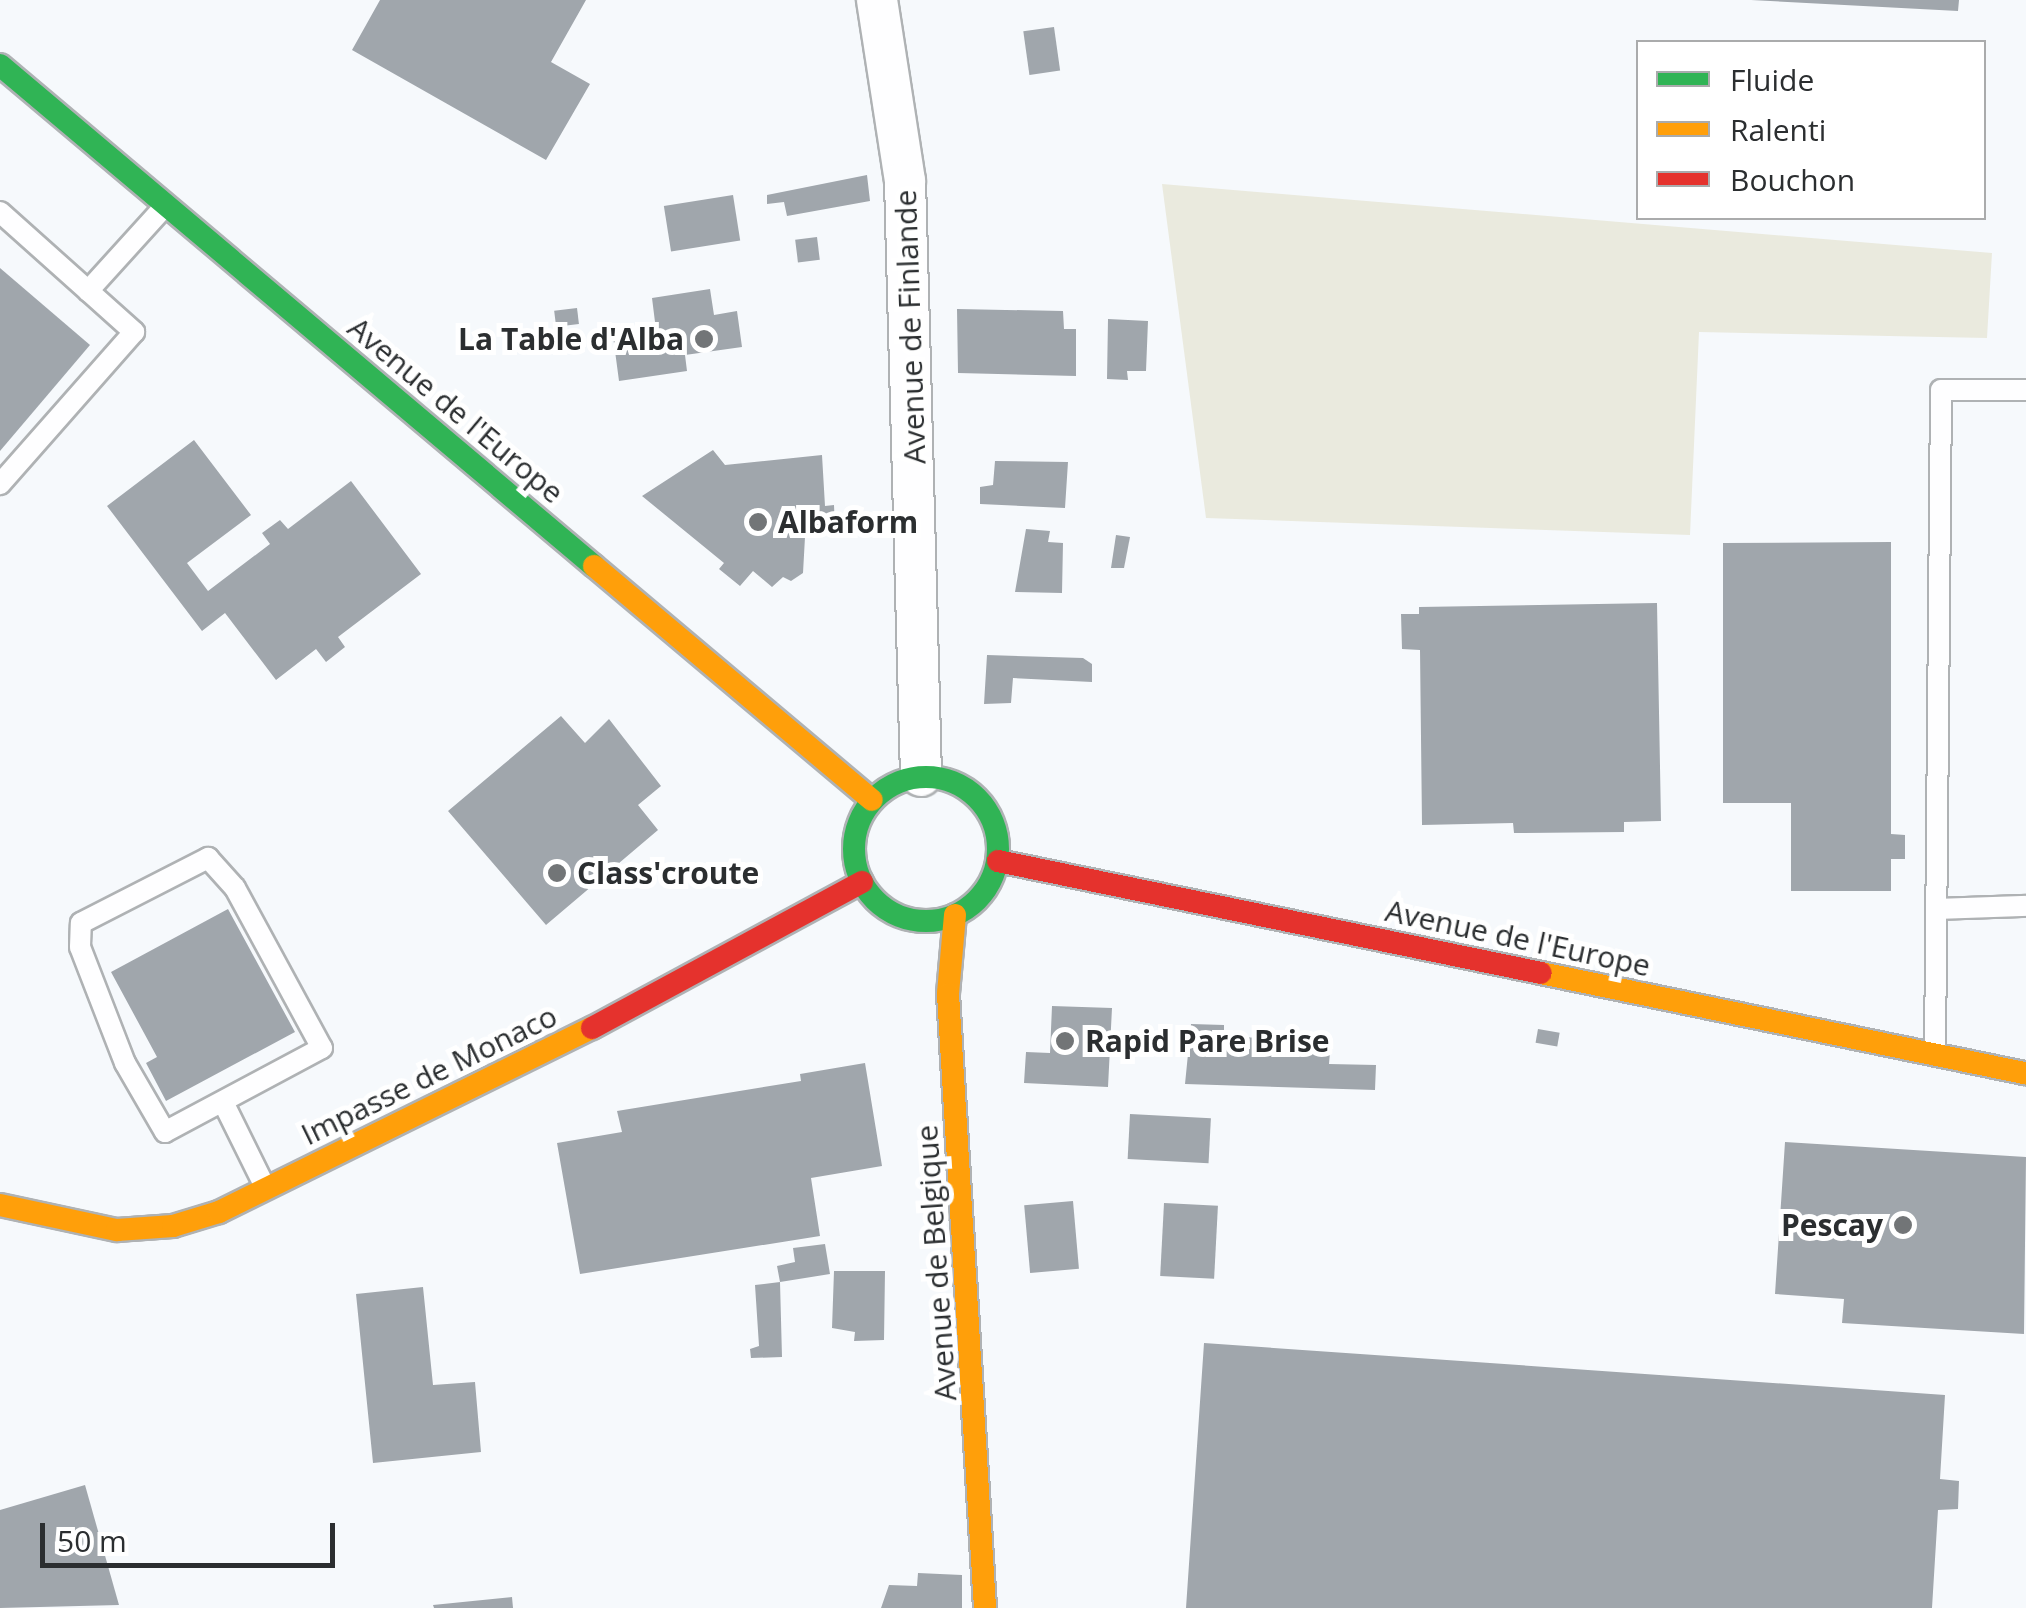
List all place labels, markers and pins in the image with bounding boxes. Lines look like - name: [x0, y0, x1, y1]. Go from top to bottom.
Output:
- place label: La Table d'Alba: [458, 321, 684, 357]
- marker: La Table d'Alba: [693, 328, 715, 350]
- place label: Albaform: [778, 504, 918, 540]
- marker: Albaform: [747, 511, 769, 533]
- place label: Class'croute: [577, 855, 759, 891]
- marker: Class'croute: [546, 862, 568, 884]
- place label: Rapid Pare Brise: [1085, 1023, 1330, 1059]
- marker: Rapid Pare Brise: [1054, 1030, 1076, 1052]
- place label: Pescay: [1781, 1207, 1883, 1243]
- marker: Pescay: [1892, 1214, 1914, 1236]

